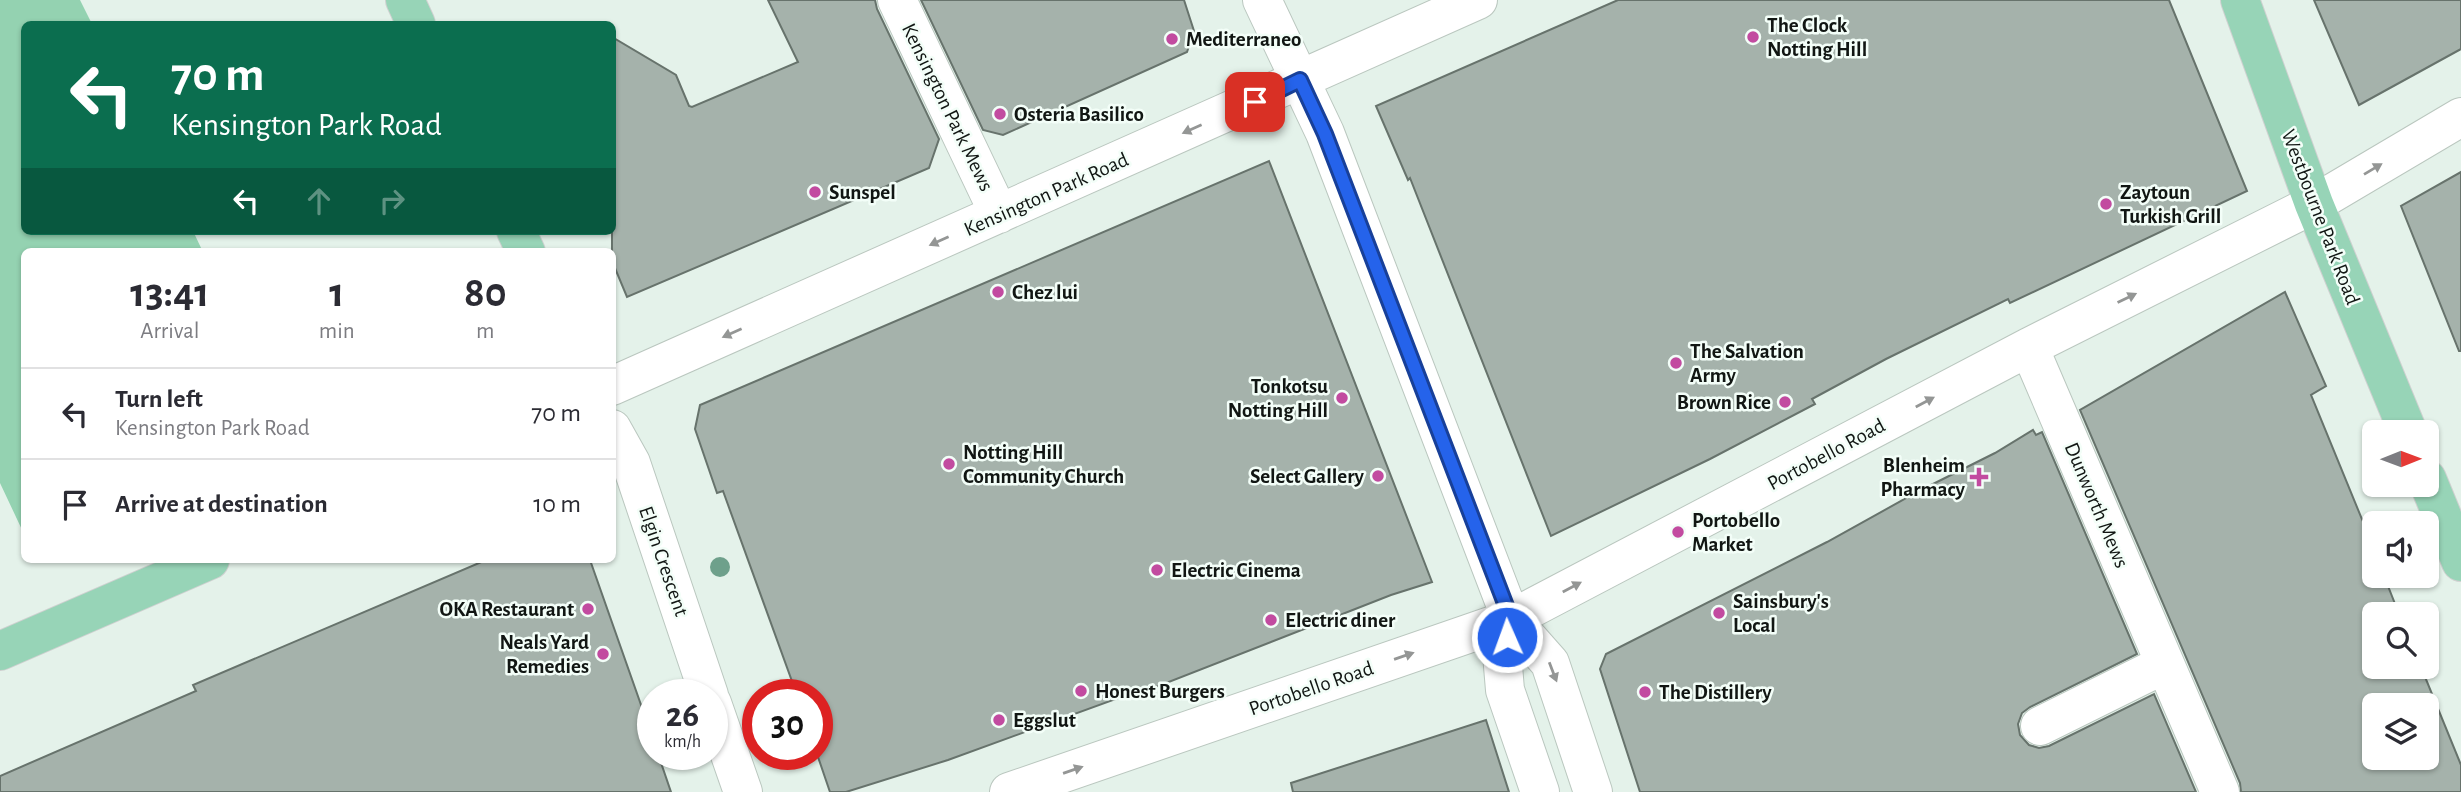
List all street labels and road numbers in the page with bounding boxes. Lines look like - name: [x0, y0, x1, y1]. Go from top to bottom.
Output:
- street label: Kensington Park Mews: [898, 20, 997, 194]
- street label: Westbourne Park Road: [2277, 127, 2364, 308]
- street label: Kensington Park Road: [961, 149, 1132, 240]
- street label: Portobello Road: [1764, 415, 1889, 494]
- street label: Dunworth Mews: [2061, 439, 2132, 571]
- street label: Elgin Crescent: [635, 503, 692, 619]
- street label: Portobello Road: [1246, 657, 1376, 720]

